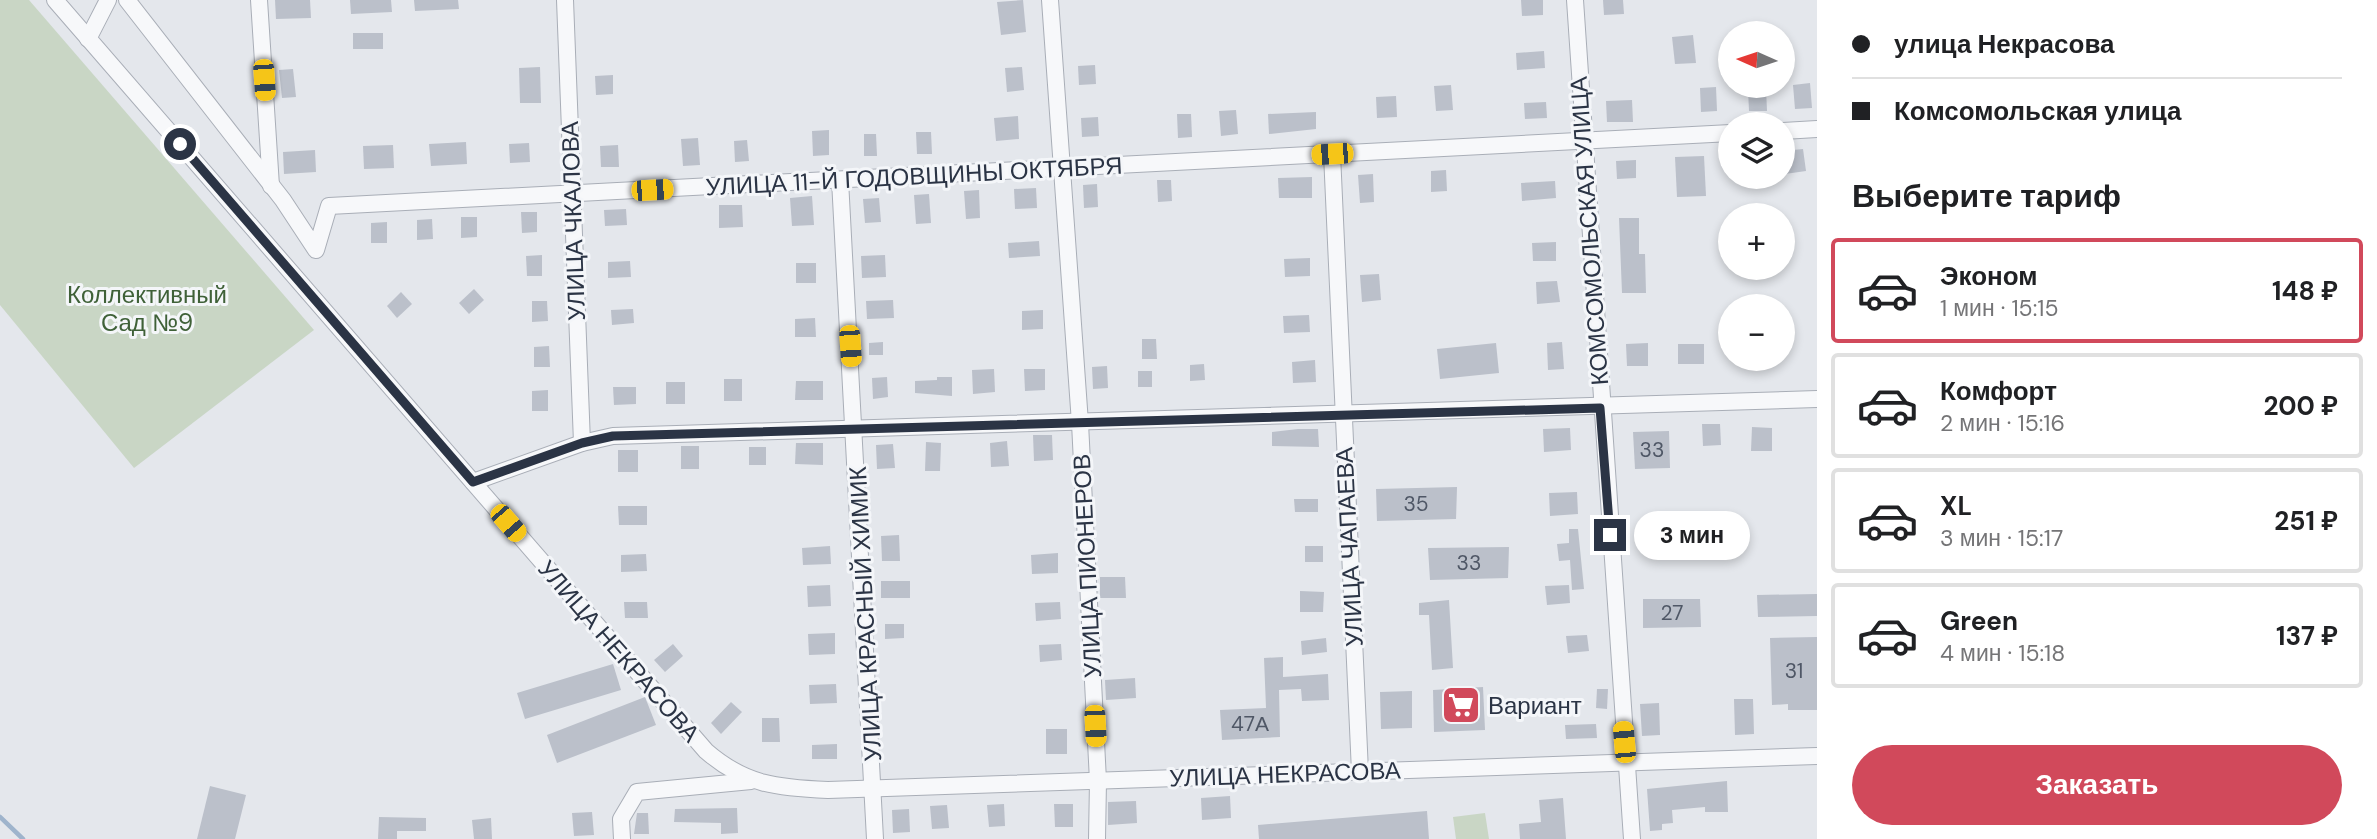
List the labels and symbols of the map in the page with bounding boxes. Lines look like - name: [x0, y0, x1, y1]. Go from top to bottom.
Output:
- north arrow: [1718, 21, 1796, 98]
- car: [253, 58, 276, 102]
- street label: КОМСОМОЛЬСКАЯ УЛИЦА: [1563, 76, 1615, 386]
- street label: УЛИЦА ЧКАЛОВА: [554, 121, 592, 321]
- route start: [164, 128, 196, 160]
- car: [1311, 142, 1354, 166]
- street label: УЛИЦА 11-Й ГОДОВЩИНЫ ОКТЯБРЯ: [705, 150, 1123, 202]
- car: [631, 178, 674, 202]
- park label: Коллективный Сад №9: [67, 279, 227, 338]
- car: [839, 324, 862, 368]
- house number: 33: [1640, 436, 1664, 464]
- street label: УЛИЦА ЧАПАЕВА: [1328, 446, 1370, 648]
- street label: УЛИЦА ПИОНЕРОВ: [1066, 453, 1108, 679]
- street label: УЛИЦА КРАСНЫЙ ХИМИК: [842, 466, 888, 762]
- house number: 35: [1403, 490, 1429, 518]
- car: [487, 500, 530, 546]
- callout: 3 мин: [1634, 510, 1750, 560]
- route end: [1594, 519, 1626, 551]
- house number: 33: [1457, 549, 1481, 577]
- street label: УЛИЦА НЕКРАСОВА: [531, 553, 707, 749]
- house number: 27: [1661, 599, 1683, 627]
- house number: 31: [1785, 657, 1803, 685]
- supermarket icon: Вариант: [1440, 684, 1482, 726]
- place label: Вариант: [1488, 690, 1582, 721]
- car: [1084, 704, 1107, 748]
- house number: 47А: [1231, 710, 1269, 738]
- car: [1612, 720, 1637, 764]
- street label: УЛИЦА НЕКРАСОВА: [1169, 754, 1401, 794]

